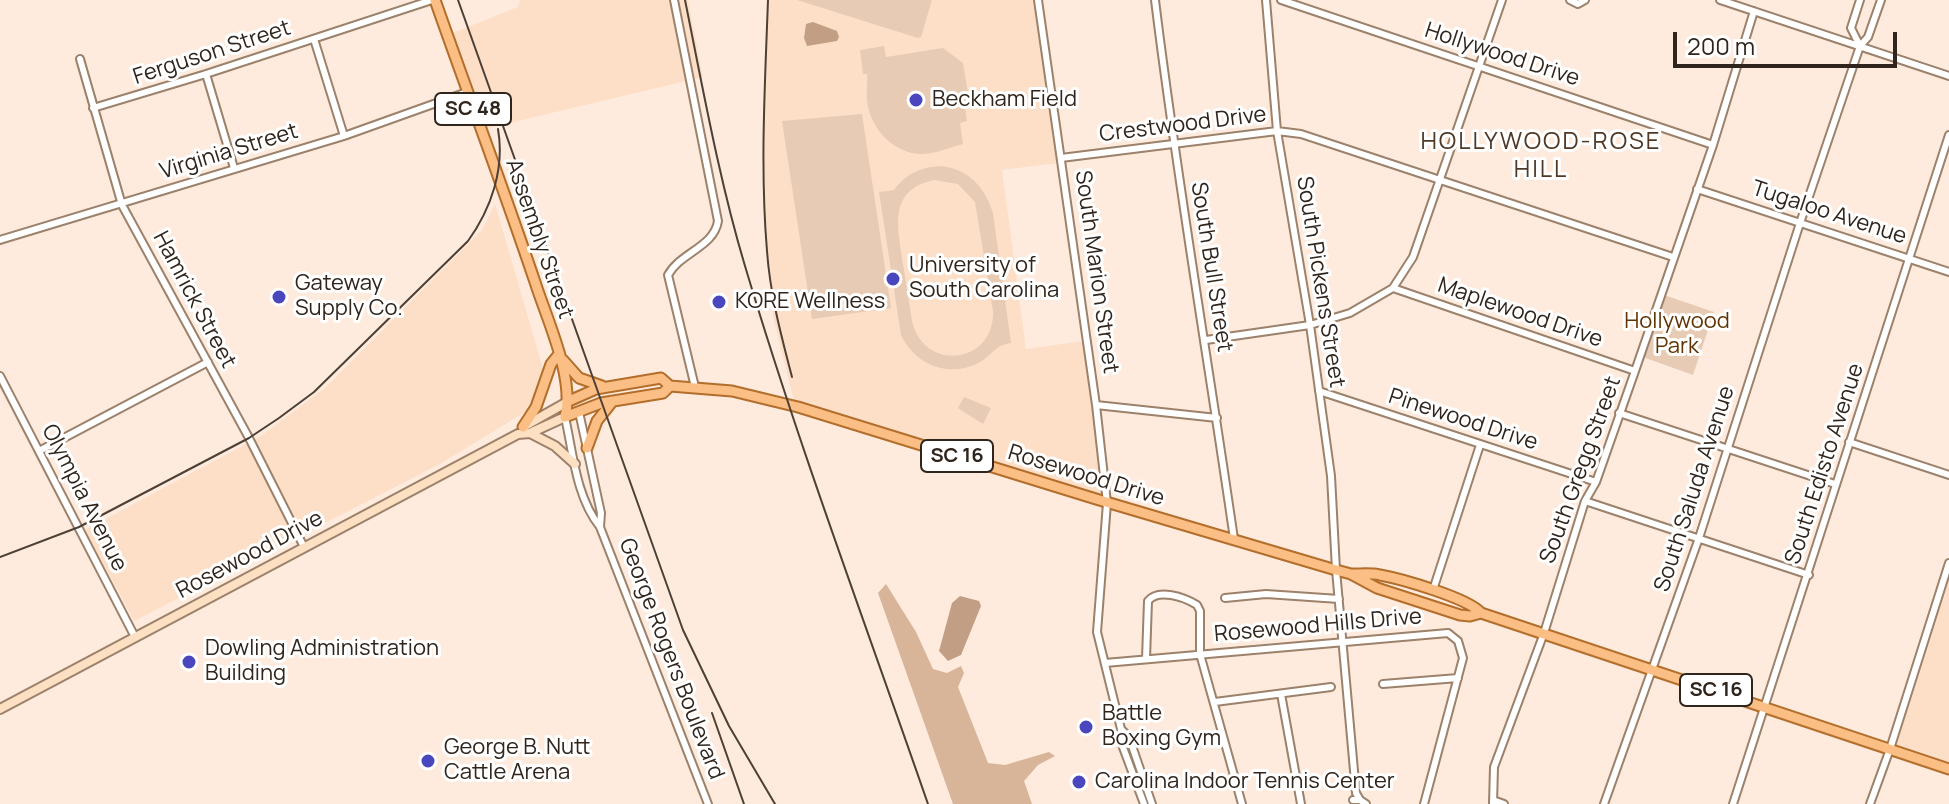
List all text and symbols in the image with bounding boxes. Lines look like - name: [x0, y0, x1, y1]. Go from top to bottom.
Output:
- street label: Ferguson Street: [130, 15, 294, 91]
- scale bar: [1677, 16, 1901, 66]
- street label: Hollywood Drive: [1421, 18, 1583, 92]
- text: 200 m: [1687, 29, 1755, 62]
- place label: Beckham Field: [932, 87, 1077, 113]
- marker: Beckham Field: [907, 91, 925, 109]
- road number: SC 48: [435, 93, 511, 125]
- street label: Crestwood Drive: [1098, 102, 1268, 148]
- street label: Virginia Street: [157, 118, 301, 186]
- district label: HOLLYWOOD-ROSE HILL: [1420, 128, 1662, 184]
- street label: Assembly Street: [499, 156, 579, 322]
- street label: South Marion Street: [1069, 169, 1123, 375]
- street label: South Pickens Street: [1290, 175, 1350, 389]
- street label: Tugaloo Avenue: [1748, 176, 1910, 250]
- street label: South Bull Street: [1185, 180, 1237, 354]
- street label: Hamrick Street: [147, 227, 241, 373]
- place label: University of South Carolina: [909, 253, 1059, 304]
- marker: University of South Carolina: [884, 270, 902, 288]
- place label: Gateway Supply Co.: [295, 271, 403, 322]
- street label: Maplewood Drive: [1434, 272, 1606, 354]
- marker: Gateway Supply Co.: [270, 288, 288, 306]
- place label: KORE Wellness: [735, 289, 885, 315]
- marker: KORE Wellness: [710, 293, 728, 311]
- park label: Hollywood Park: [1624, 309, 1730, 360]
- street label: South Edisto Avenue: [1780, 360, 1870, 568]
- street label: South Gregg Street: [1535, 373, 1627, 567]
- street label: Pinewood Drive: [1385, 383, 1541, 457]
- street label: South Saluda Avenue: [1649, 383, 1741, 595]
- street label: Olympia Avenue: [36, 420, 132, 576]
- road number: SC 16: [921, 440, 993, 472]
- street label: Rosewood Drive: [1005, 440, 1167, 512]
- street label: Rosewood Drive: [172, 505, 328, 605]
- street label: George Rogers Boulevard: [613, 535, 729, 783]
- street label: Rosewood Hills Drive: [1213, 604, 1423, 648]
- place label: Dowling Administration Building: [205, 636, 439, 688]
- marker: Dowling Administration Building: [180, 653, 198, 671]
- road number: SC 16: [1680, 674, 1752, 706]
- place label: Battle Boxing Gym: [1102, 701, 1221, 752]
- marker: Battle Boxing Gym: [1077, 718, 1095, 736]
- place label: George B. Nutt Cattle Arena: [444, 735, 590, 786]
- marker: George B. Nutt Cattle Arena: [419, 752, 437, 770]
- place label: Carolina Indoor Tennis Center: [1095, 769, 1395, 795]
- marker: Carolina Indoor Tennis Center: [1070, 773, 1088, 791]

